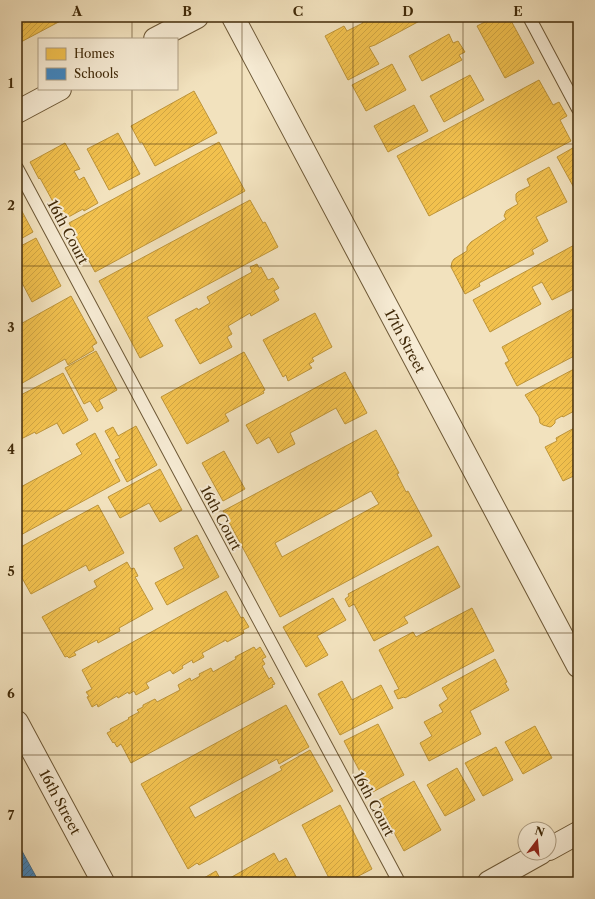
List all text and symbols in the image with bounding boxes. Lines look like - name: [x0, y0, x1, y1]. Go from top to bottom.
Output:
- text: A: [71, 3, 83, 19]
- text: B: [182, 3, 192, 19]
- text: C: [293, 3, 303, 19]
- text: D: [402, 3, 414, 19]
- text: E: [513, 3, 523, 19]
- legend: [38, 38, 178, 90]
- text: Homes: [74, 46, 114, 61]
- text: Schools: [74, 66, 119, 81]
- text: 1: [8, 75, 14, 91]
- text: 2: [7, 197, 15, 213]
- street label: 16th Court: [44, 197, 92, 267]
- street label: 17th Street: [381, 306, 429, 376]
- text: 3: [7, 319, 15, 335]
- text: 4: [7, 441, 15, 457]
- street label: 16th Court: [197, 483, 245, 553]
- text: 5: [7, 563, 15, 579]
- text: 6: [7, 685, 15, 701]
- street label: 16th Street: [35, 766, 85, 838]
- street label: 16th Court: [350, 769, 398, 839]
- text: 7: [8, 807, 15, 823]
- north arrow: [517, 821, 557, 861]
- text: N: [533, 823, 547, 840]

